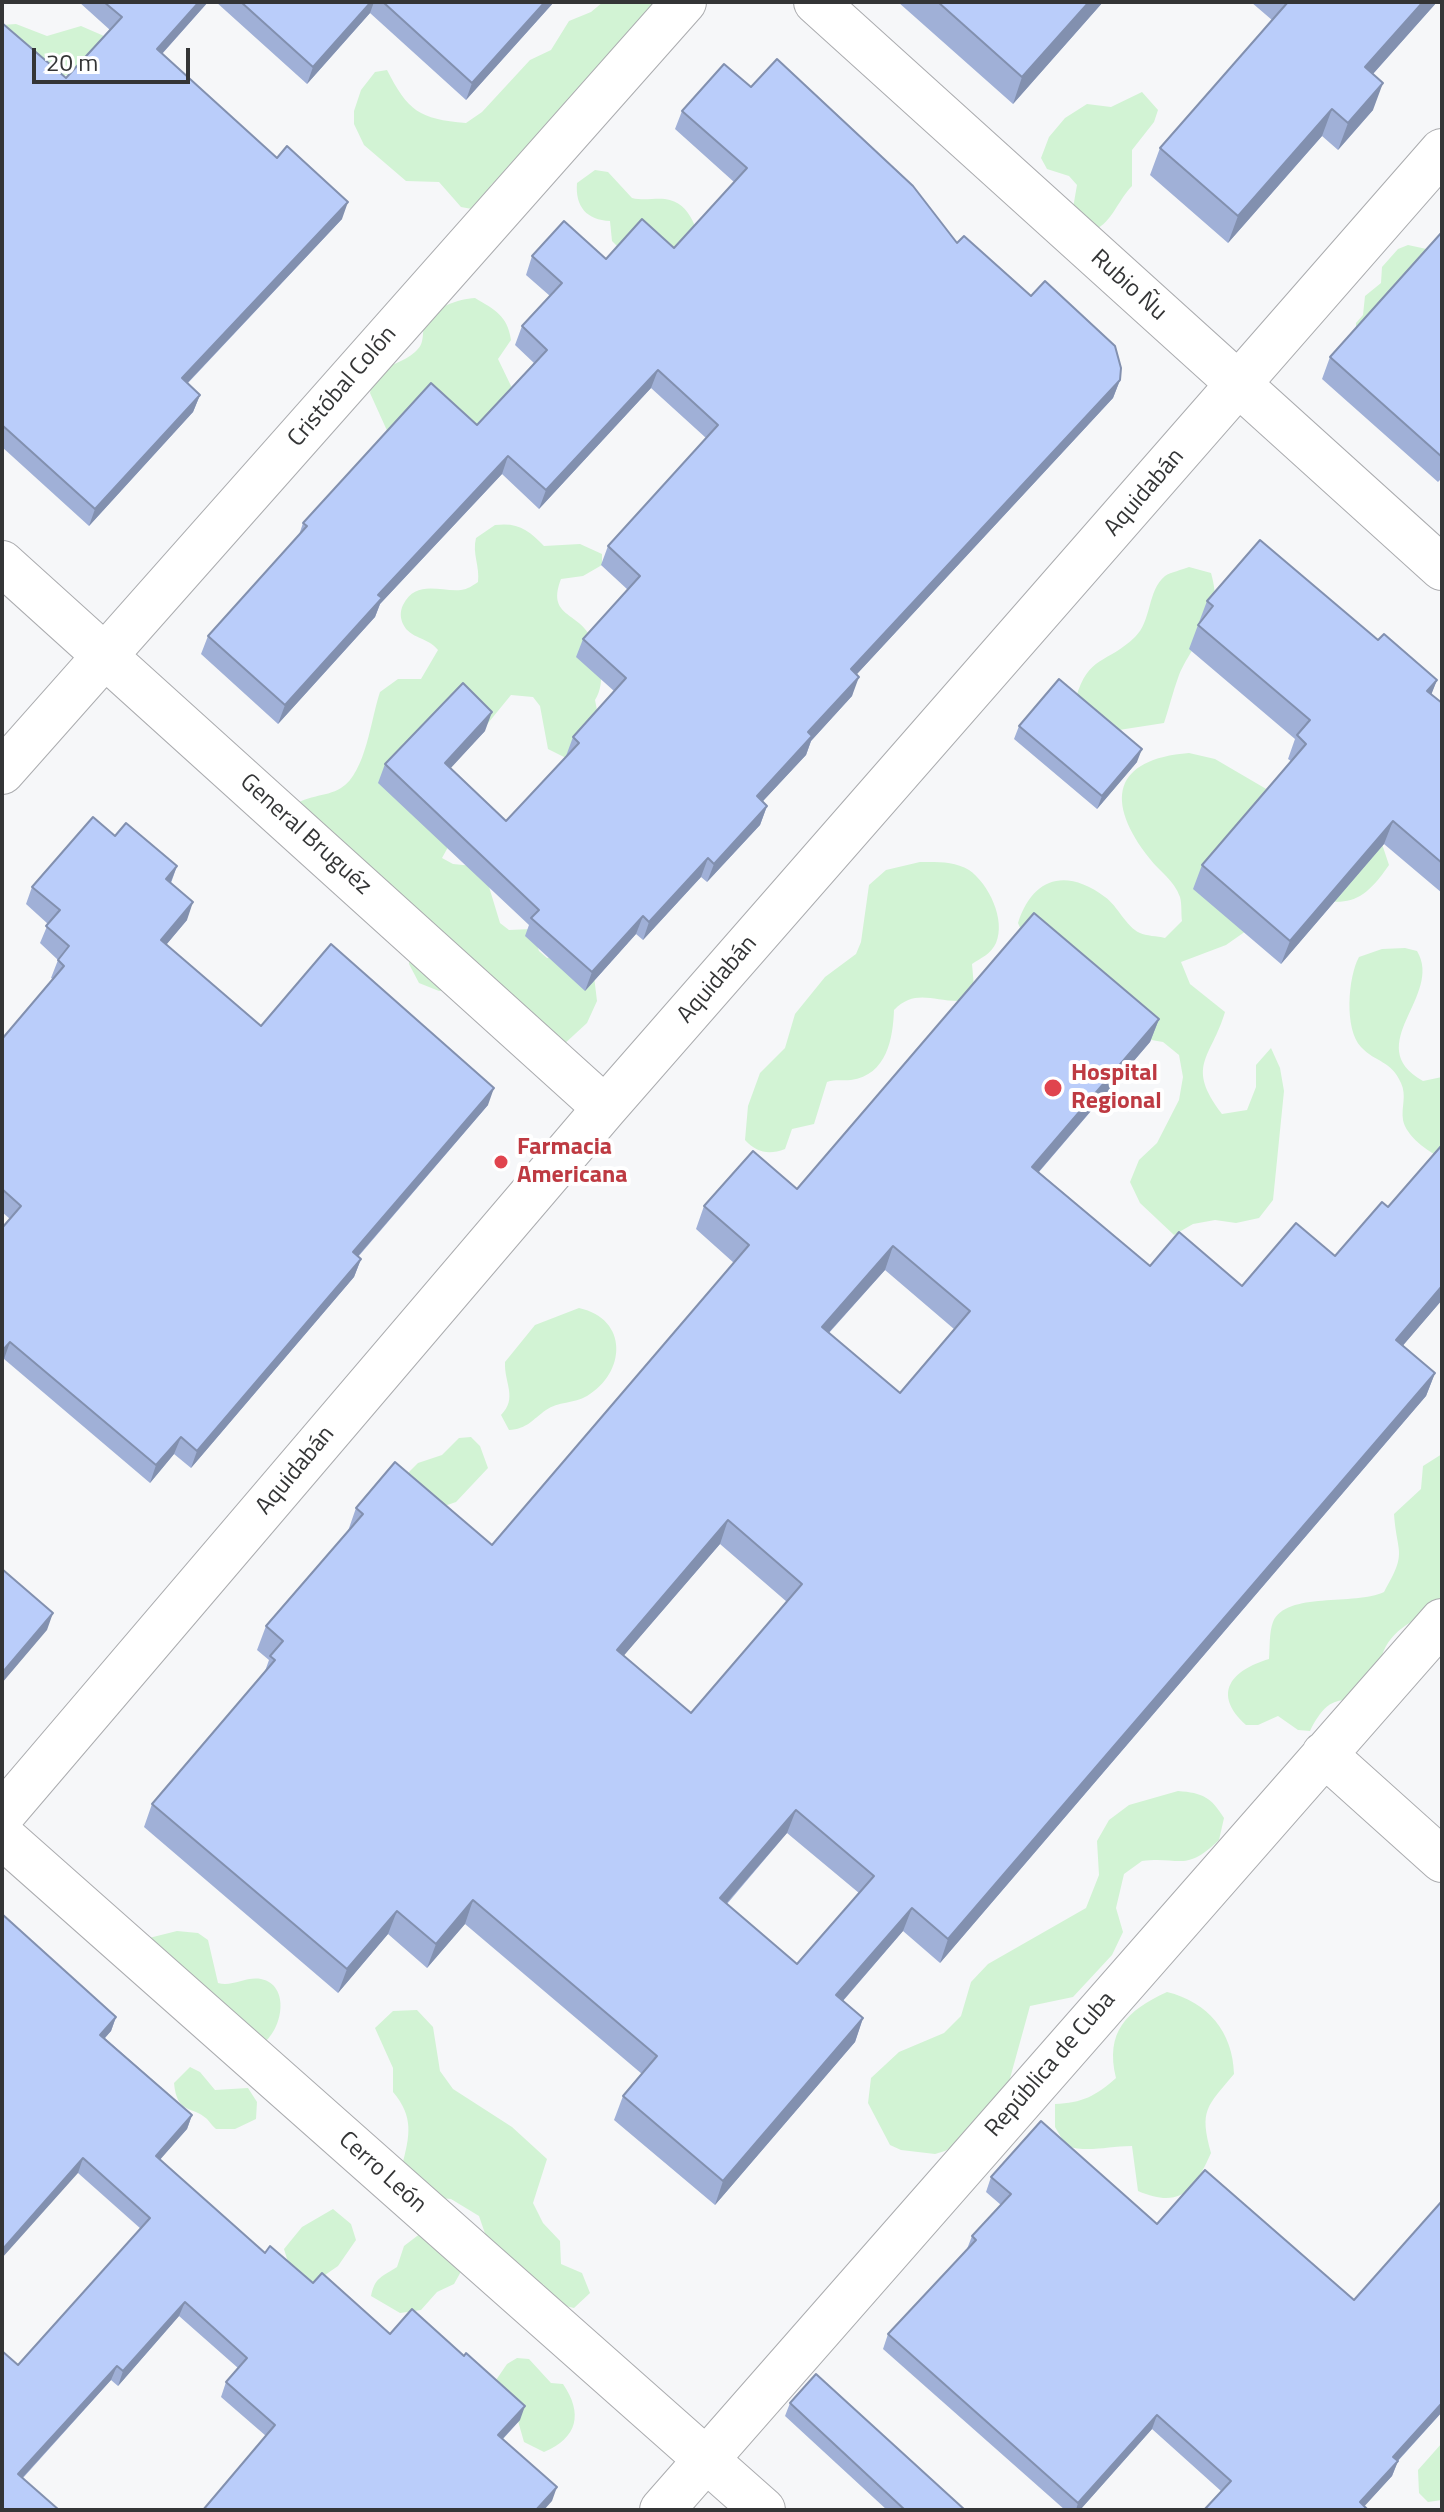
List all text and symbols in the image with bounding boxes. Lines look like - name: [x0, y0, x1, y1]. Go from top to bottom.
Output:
- scale bar: [36, 32, 194, 82]
- text: 20 m: [46, 44, 98, 80]
- street label: Rubio Ñu: [1084, 244, 1172, 328]
- street label: Cristóbal Colón: [283, 321, 403, 453]
- street label: Aquidabán: [1099, 443, 1191, 543]
- street label: General Bruguéz: [233, 768, 377, 902]
- street label: Aquidabán: [672, 930, 764, 1030]
- place label: Hospital Regional: [1071, 1060, 1162, 1116]
- marker: Hospital Regional: [1042, 1077, 1064, 1099]
- place label: Farmacia Americana: [517, 1134, 627, 1190]
- marker: Farmacia Americana: [492, 1153, 510, 1171]
- street label: Aquidabán: [251, 1421, 341, 1521]
- street label: República de Cuba: [980, 1986, 1122, 2144]
- street label: Cerro León: [332, 2126, 432, 2220]

